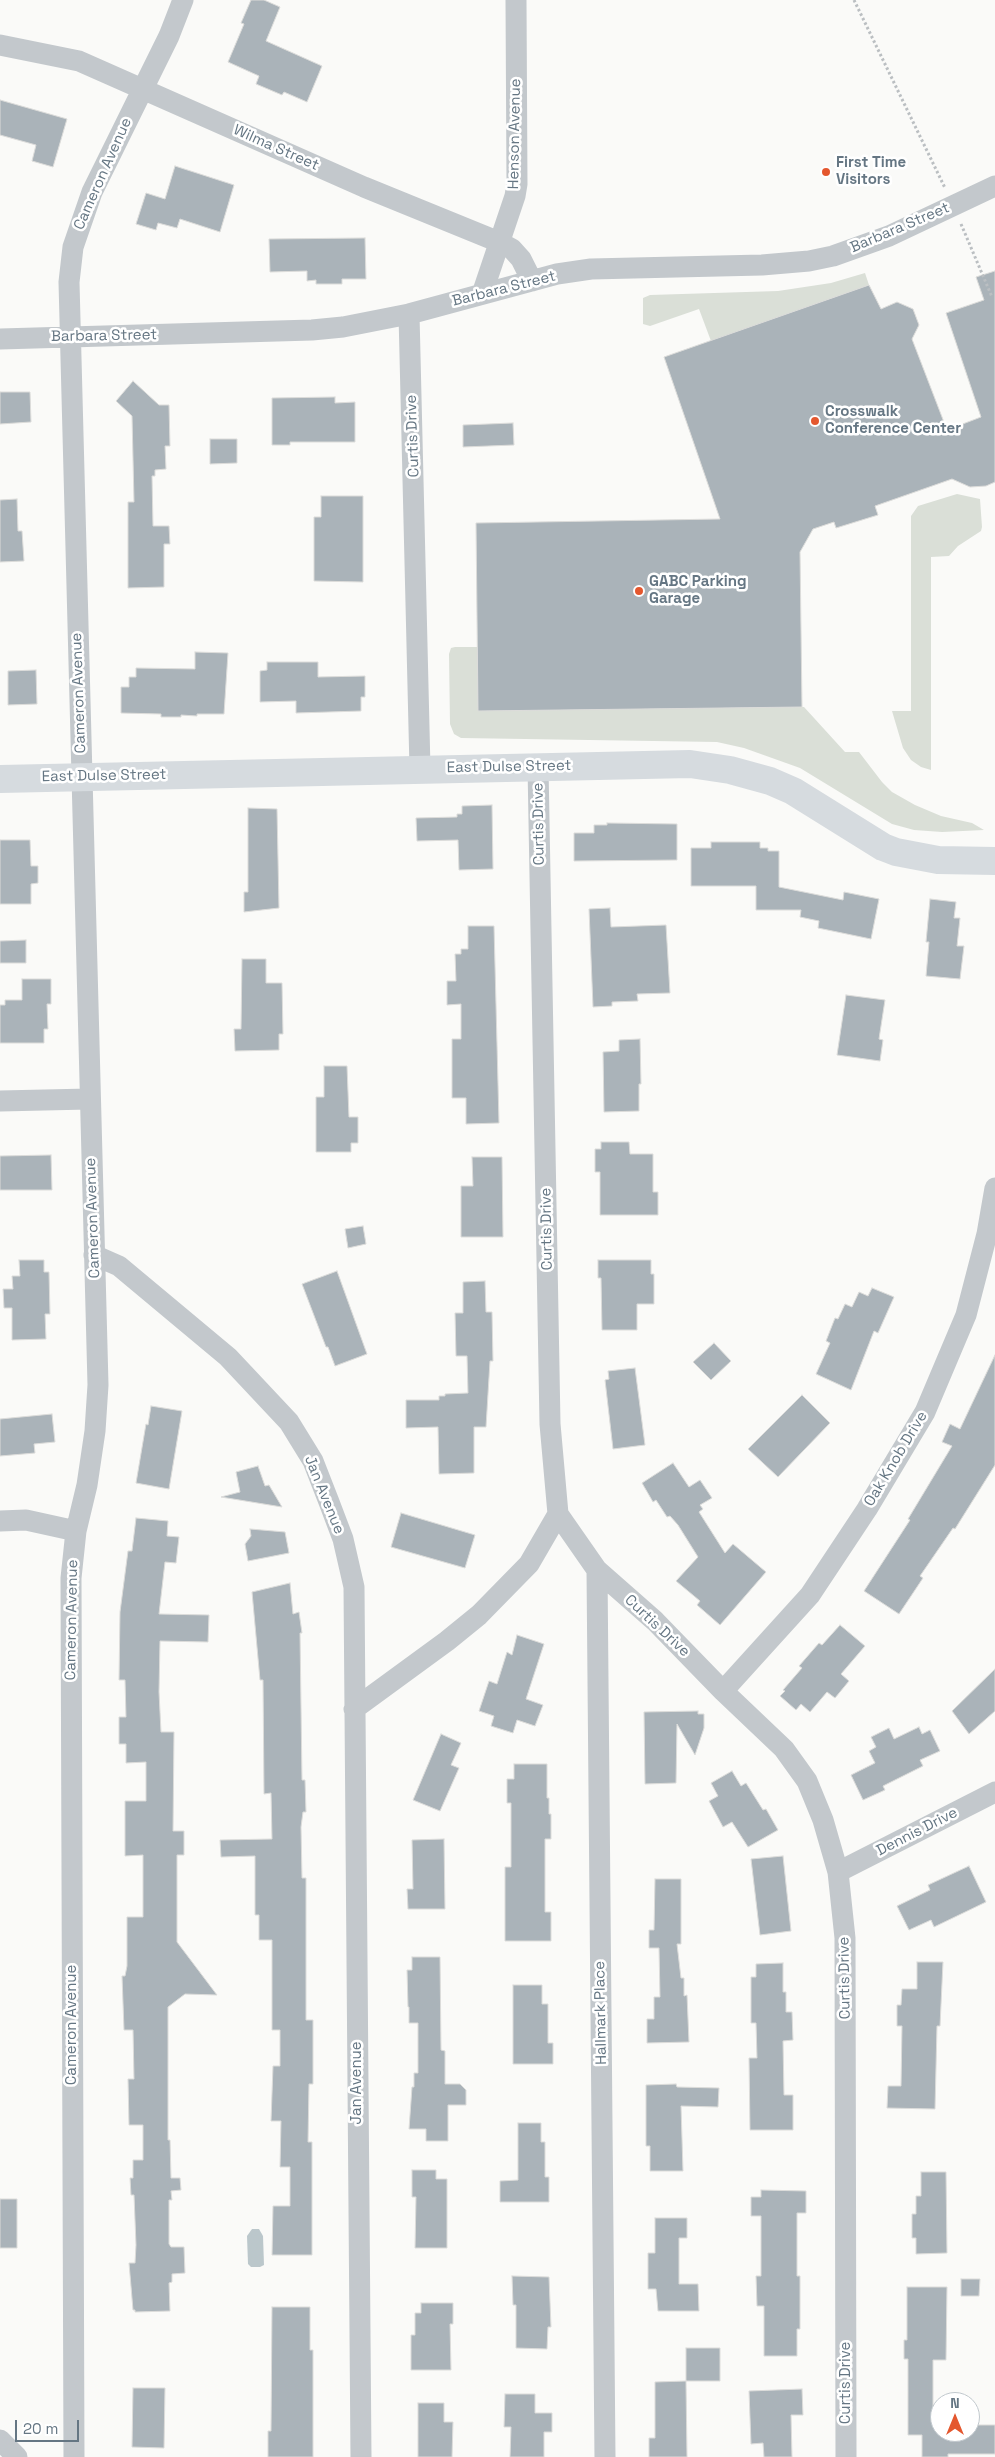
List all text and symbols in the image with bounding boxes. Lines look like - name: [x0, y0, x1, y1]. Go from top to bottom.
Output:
- street label: Henson Avenue: [505, 78, 525, 190]
- street label: Cameron Avenue: [70, 115, 136, 233]
- street label: Wilma Street: [230, 121, 322, 175]
- place label: First Time Visitors: [836, 154, 906, 189]
- marker: First Time Visitors: [820, 166, 832, 178]
- street label: Barbara Street: [848, 199, 952, 257]
- street label: Barbara Street: [450, 267, 558, 311]
- street label: Barbara Street: [51, 326, 157, 346]
- street label: Curtis Drive: [403, 394, 423, 478]
- place label: Crosswalk Conference Center: [825, 403, 961, 438]
- marker: Crosswalk Conference Center: [809, 415, 821, 427]
- place label: GABC Parking Garage: [649, 573, 747, 608]
- marker: GABC Parking Garage: [633, 585, 645, 597]
- street label: Cameron Avenue: [68, 632, 90, 754]
- street label: East Dulse Street: [446, 757, 572, 777]
- street label: East Dulse Street: [41, 766, 167, 786]
- street label: Curtis Drive: [529, 782, 549, 866]
- street label: Cameron Avenue: [82, 1157, 104, 1279]
- street label: Curtis Drive: [537, 1187, 557, 1271]
- street label: Oak Knob Drive: [861, 1408, 931, 1510]
- street label: Jan Avenue: [300, 1453, 348, 1537]
- street label: Cameron Avenue: [62, 1559, 82, 1681]
- street label: Curtis Drive: [621, 1591, 693, 1661]
- street label: Dennis Drive: [873, 1804, 961, 1860]
- street label: Curtis Drive: [835, 1936, 855, 2020]
- street label: Hallmark Place: [591, 1961, 611, 2065]
- street label: Cameron Avenue: [63, 1965, 81, 2085]
- street label: Jan Avenue: [348, 2041, 366, 2125]
- street label: Curtis Drive: [837, 2342, 855, 2424]
- north arrow: [930, 2392, 980, 2442]
- text: N: [950, 2394, 960, 2412]
- scale bar: [18, 2410, 81, 2442]
- text: 20 m: [23, 2419, 58, 2438]

